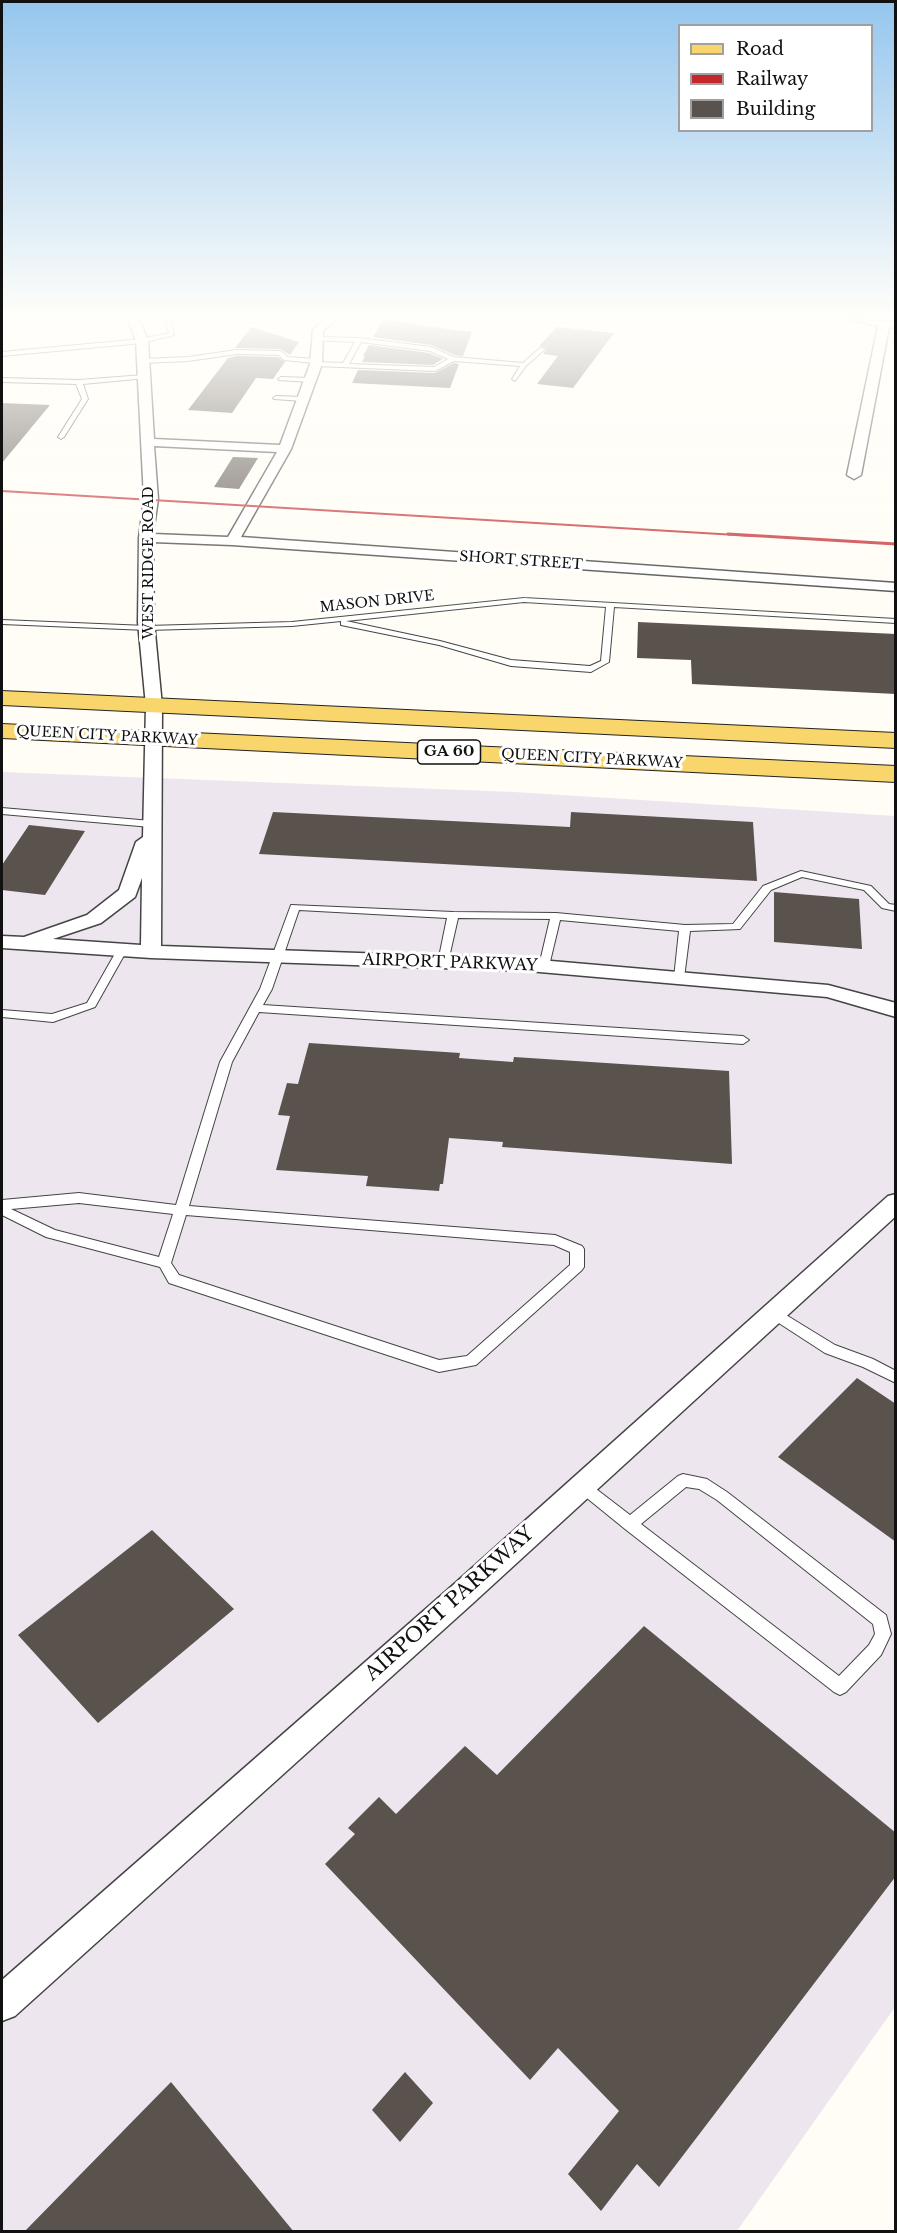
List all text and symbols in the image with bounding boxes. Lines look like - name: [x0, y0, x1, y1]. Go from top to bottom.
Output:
- legend: [678, 24, 873, 132]
- text: Road: [736, 38, 784, 60]
- text: Railway: [736, 68, 808, 90]
- text: Building: [736, 98, 815, 120]
- street label: WEST RIDGE ROAD: [141, 486, 157, 640]
- street label: SHORT STREET: [459, 548, 583, 574]
- street label: MASON DRIVE: [319, 588, 435, 616]
- street label: QUEEN CITY PARKWAY: [16, 723, 198, 749]
- road number: GA 60: [418, 740, 480, 764]
- street label: QUEEN CITY PARKWAY: [501, 746, 683, 772]
- street label: AIRPORT PARKWAY: [362, 950, 538, 976]
- street label: AIRPORT PARKWAY: [361, 1522, 539, 1686]

